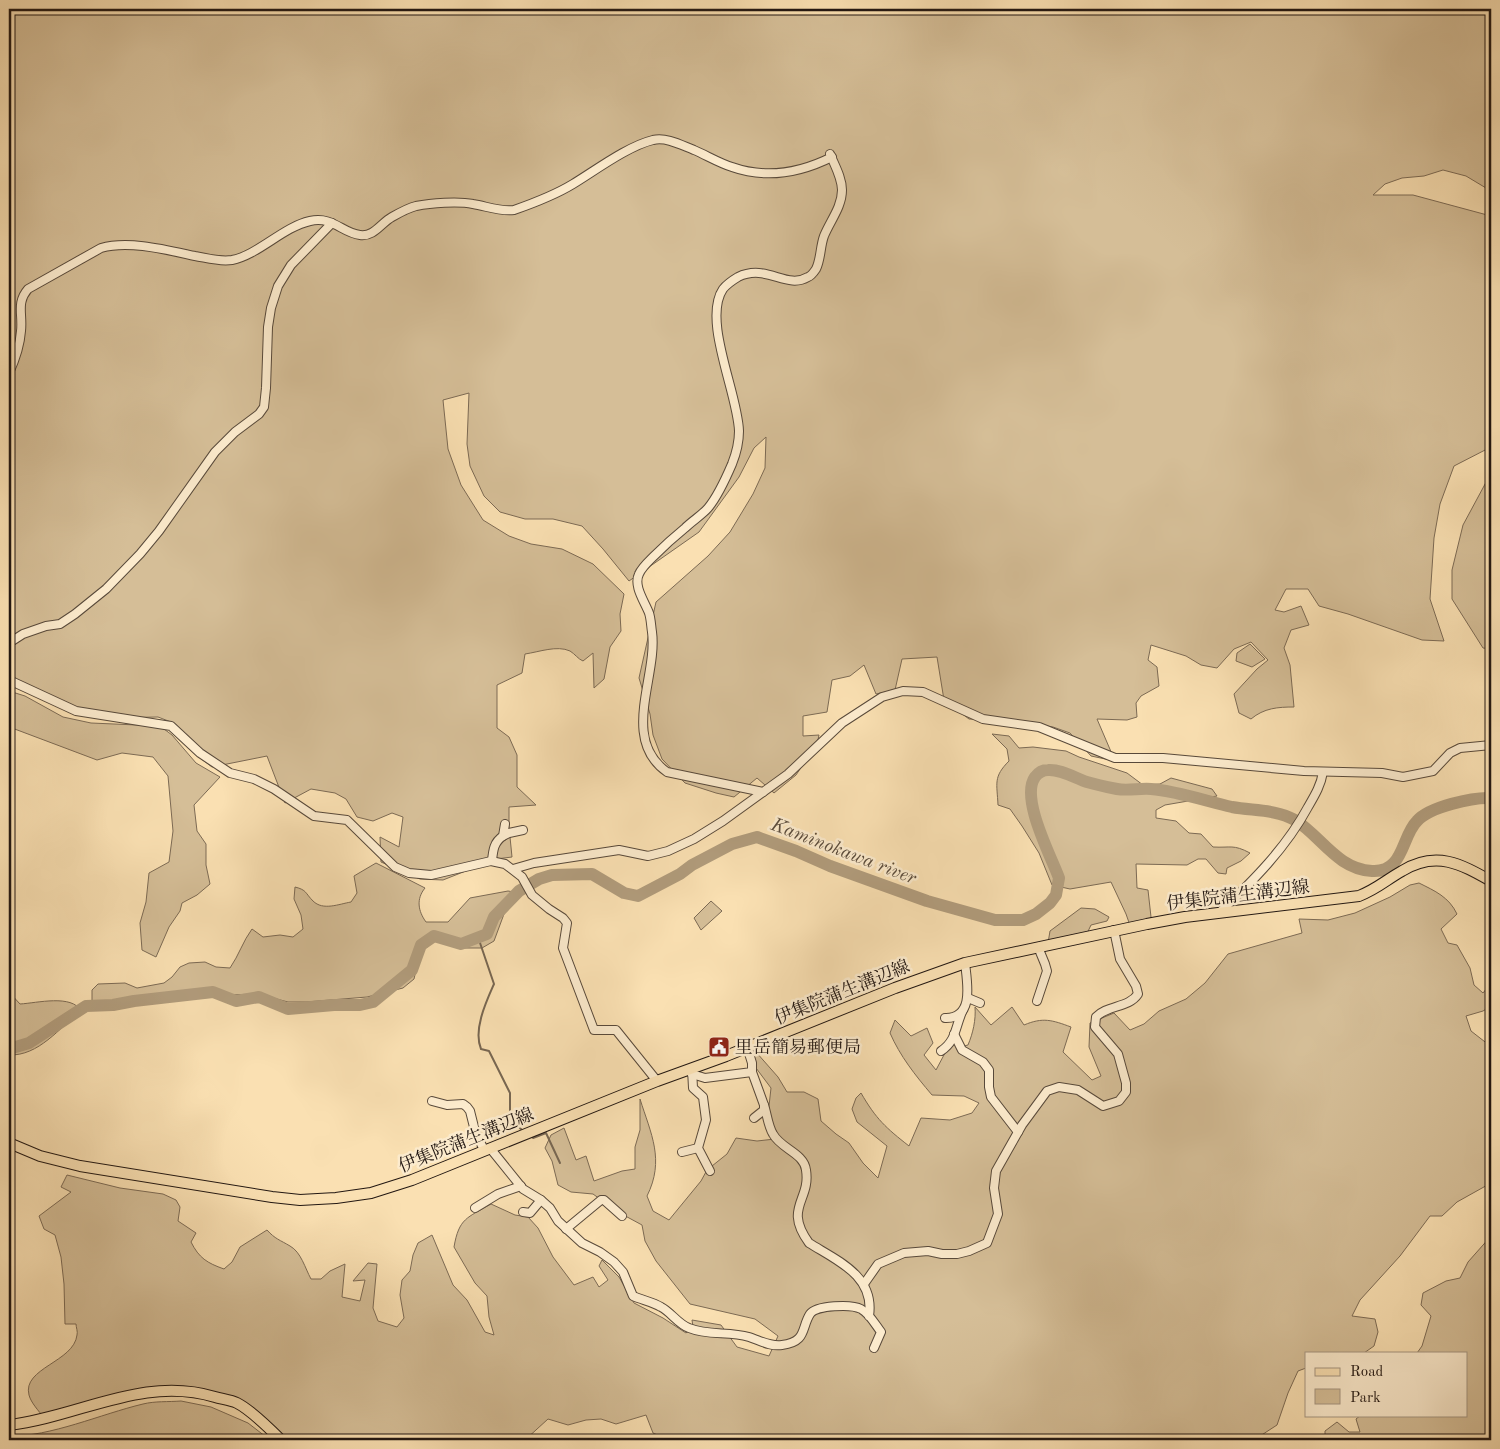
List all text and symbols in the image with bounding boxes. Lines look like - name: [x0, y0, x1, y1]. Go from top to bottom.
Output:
- water label: Kaminokawa river: [767, 816, 919, 889]
- street label: 伊集院蒲生溝辺線: [1165, 876, 1311, 914]
- street label: 伊集院蒲生溝辺線: [771, 956, 913, 1028]
- public building icon: 里岳簡易郵便局: [707, 1035, 731, 1059]
- place label: 里岳簡易郵便局: [735, 1037, 861, 1057]
- street label: 伊集院蒲生溝辺線: [395, 1104, 537, 1176]
- legend: [1305, 1352, 1468, 1416]
- text: Road: [1350, 1365, 1384, 1380]
- text: Park: [1350, 1391, 1381, 1406]

